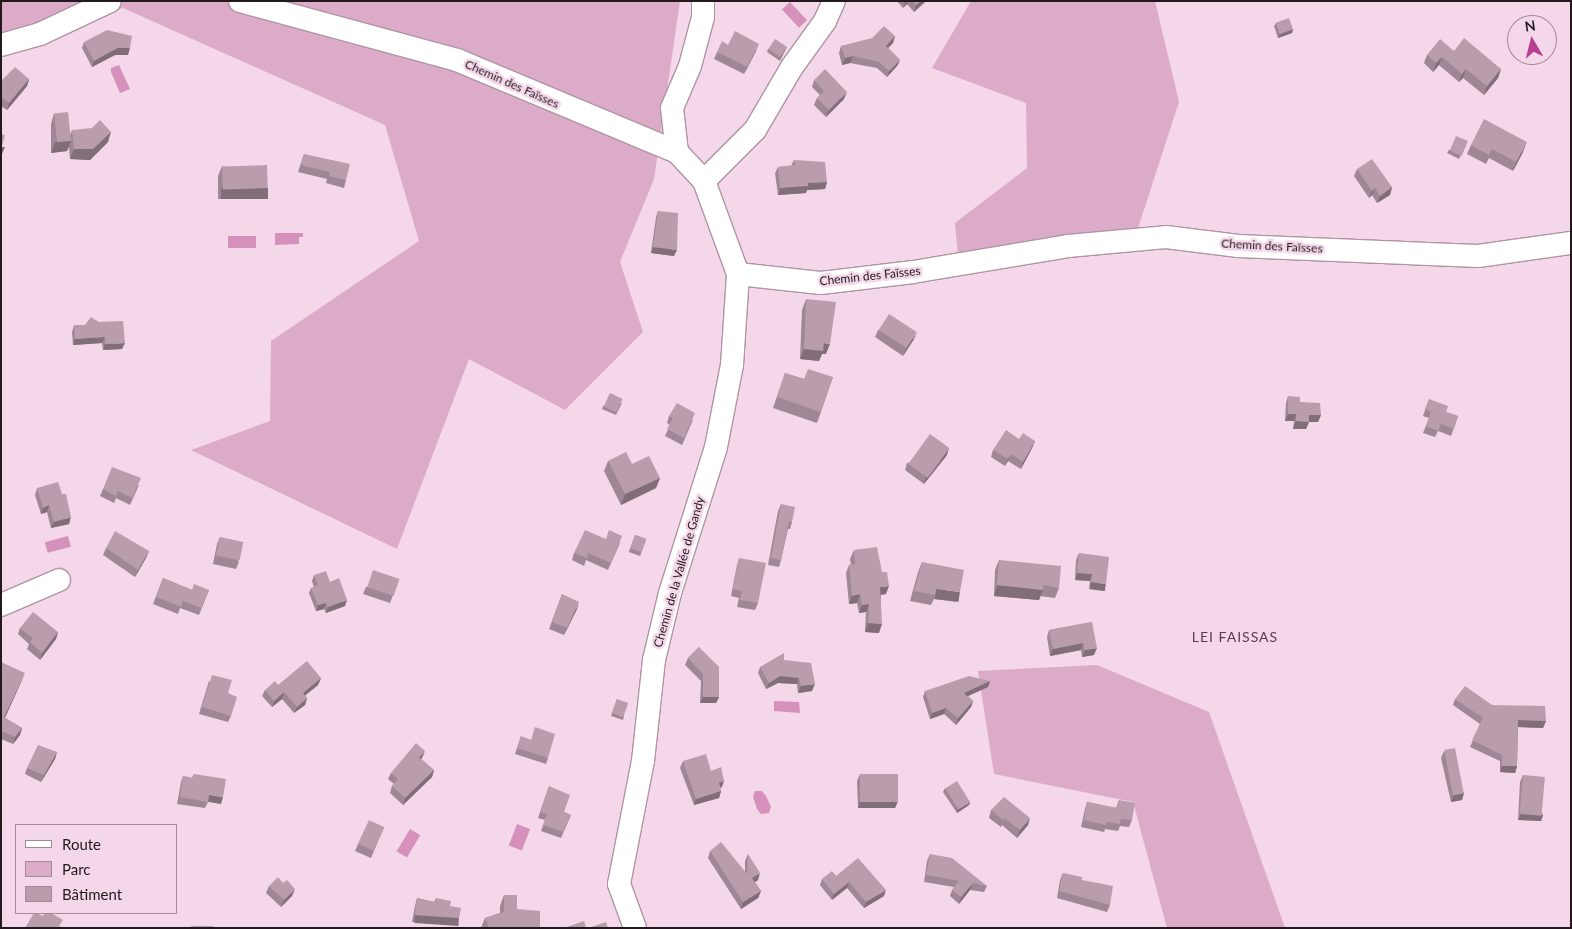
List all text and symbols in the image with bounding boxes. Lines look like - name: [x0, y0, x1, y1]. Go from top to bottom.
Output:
- north arrow: [1507, 15, 1557, 65]
- text: N: [1523, 16, 1537, 35]
- street label: Chemin des Faïsses: [463, 57, 561, 111]
- street label: Chemin des Faïsses: [1221, 236, 1323, 256]
- street label: Chemin des Faïsses: [819, 264, 921, 288]
- street label: Chemin de la Vallée de Gandy: [650, 495, 708, 649]
- district label: LEI FAISSAS: [1190, 629, 1280, 645]
- legend: [15, 824, 178, 914]
- text: Route: [62, 835, 101, 853]
- text: Parc: [62, 860, 91, 878]
- text: Bâtiment: [62, 885, 122, 903]

